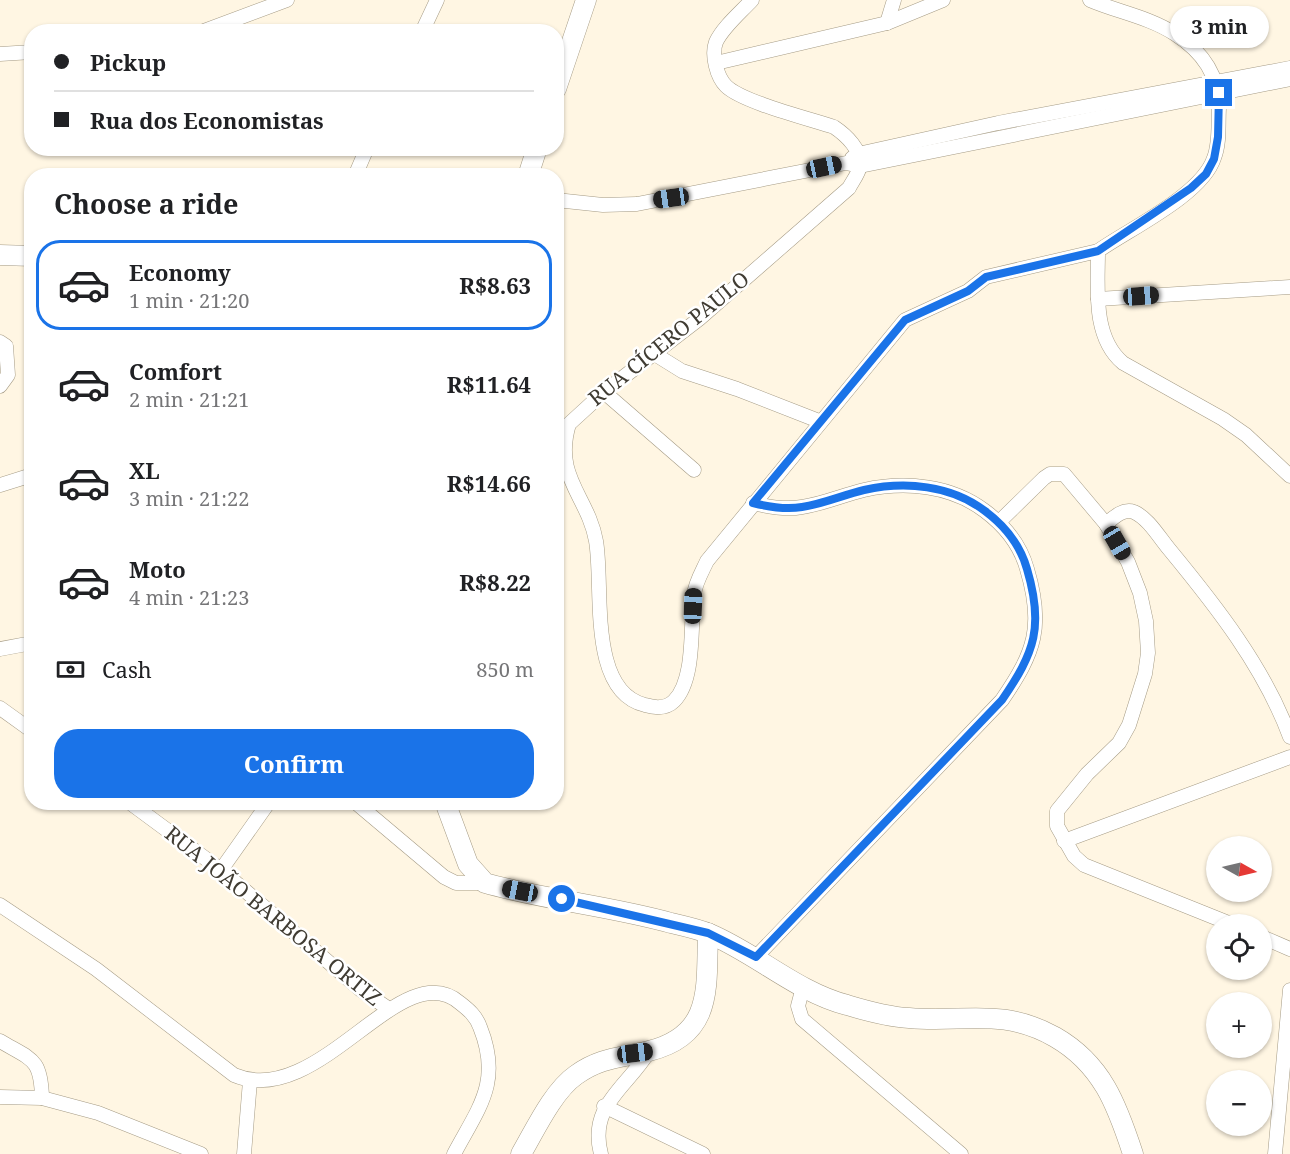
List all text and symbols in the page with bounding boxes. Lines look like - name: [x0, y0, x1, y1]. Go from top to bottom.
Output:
- callout: 3 min: [1170, 6, 1268, 48]
- text: 3 min: [1191, 13, 1248, 40]
- text: Pickup: [90, 47, 166, 77]
- route end: [1205, 79, 1232, 106]
- text: Rua dos Economistas: [90, 105, 324, 135]
- car: [805, 154, 843, 180]
- text: Choose a ride: [54, 185, 239, 222]
- car: [652, 187, 690, 209]
- text: Economy: [129, 257, 231, 287]
- icon: car: [57, 258, 111, 312]
- street label: RUA CÍCERO PAULO: [582, 265, 755, 412]
- text: R$8.63: [459, 270, 531, 300]
- car: [1122, 286, 1160, 306]
- text: 1 min · 21:20: [129, 287, 249, 314]
- text: Comfort: [129, 356, 222, 386]
- icon: car: [57, 357, 111, 411]
- text: R$11.64: [447, 369, 531, 399]
- text: 2 min · 21:21: [129, 386, 249, 413]
- text: XL: [129, 455, 160, 485]
- icon: car: [57, 456, 111, 510]
- text: R$14.66: [447, 468, 531, 498]
- text: 3 min · 21:22: [129, 485, 249, 512]
- car: [1100, 523, 1134, 563]
- text: Moto: [129, 554, 186, 584]
- icon: car: [57, 555, 111, 609]
- text: R$8.22: [459, 567, 531, 597]
- text: 4 min · 21:23: [129, 584, 249, 611]
- car: [683, 588, 703, 624]
- icon: cash: [54, 653, 87, 686]
- text: Cash: [102, 654, 152, 684]
- text: 850 m: [476, 656, 534, 683]
- button: Confirm: [54, 729, 534, 798]
- street label: RUA JOÃO BARBOSA ORTIZ: [160, 819, 388, 1011]
- north arrow: [1206, 836, 1272, 902]
- map controls: [1206, 836, 1272, 1136]
- car: [501, 879, 539, 903]
- route start: [548, 885, 575, 912]
- button: locate: [1206, 914, 1272, 980]
- button: +: [1206, 992, 1272, 1058]
- car: [616, 1042, 654, 1064]
- button: −: [1206, 1070, 1272, 1136]

